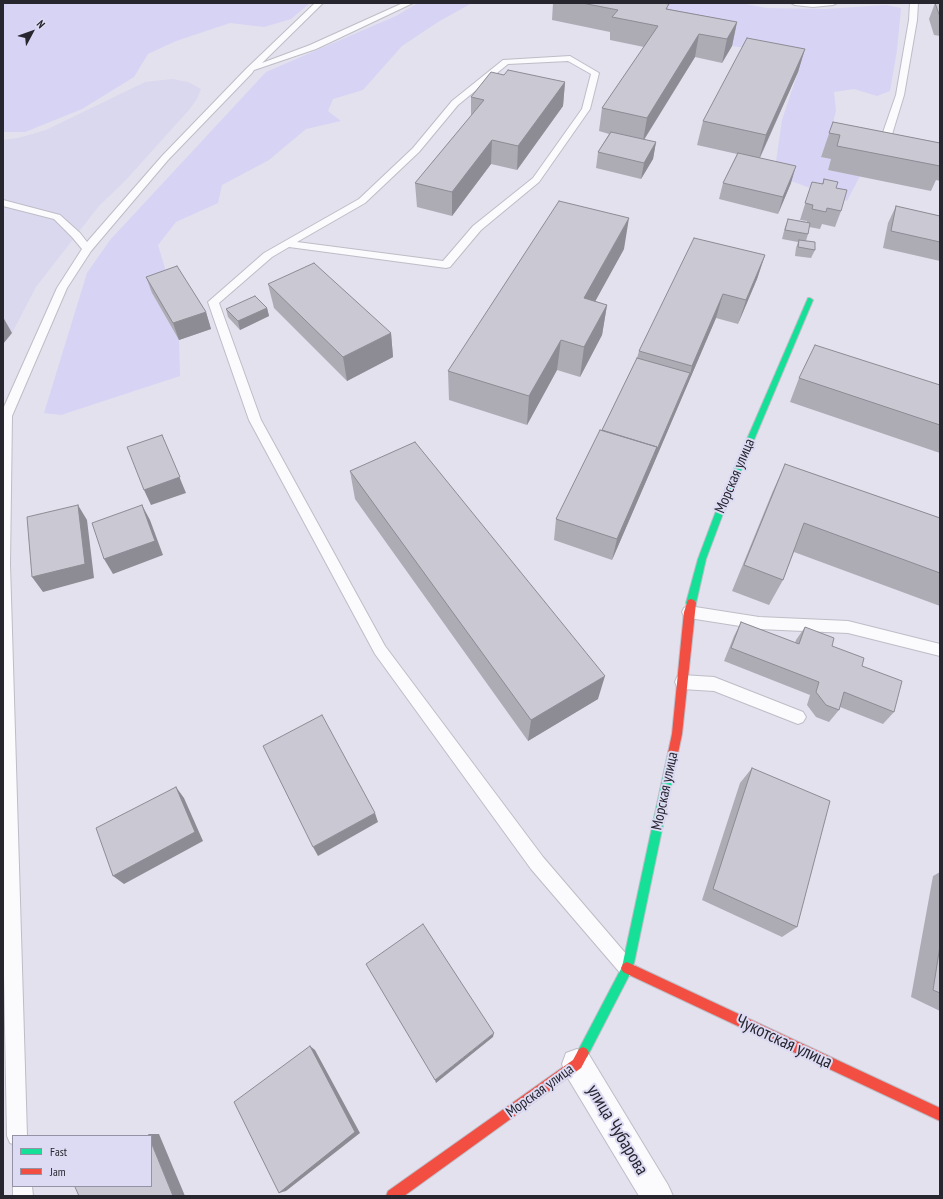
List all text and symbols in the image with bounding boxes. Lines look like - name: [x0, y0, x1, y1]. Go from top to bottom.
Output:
- north arrow: [12, 12, 52, 52]
- text: N: [34, 17, 48, 31]
- street label: Морская улица: [711, 436, 759, 516]
- street label: Морская улица: [648, 750, 682, 832]
- street label: Чукотская улица: [732, 1010, 836, 1074]
- street label: Морская улица: [503, 1060, 577, 1122]
- street label: улица Чубарова: [582, 1081, 652, 1179]
- legend: [12, 1135, 152, 1187]
- text: Fast: [50, 1144, 67, 1159]
- text: Jam: [50, 1164, 66, 1179]

